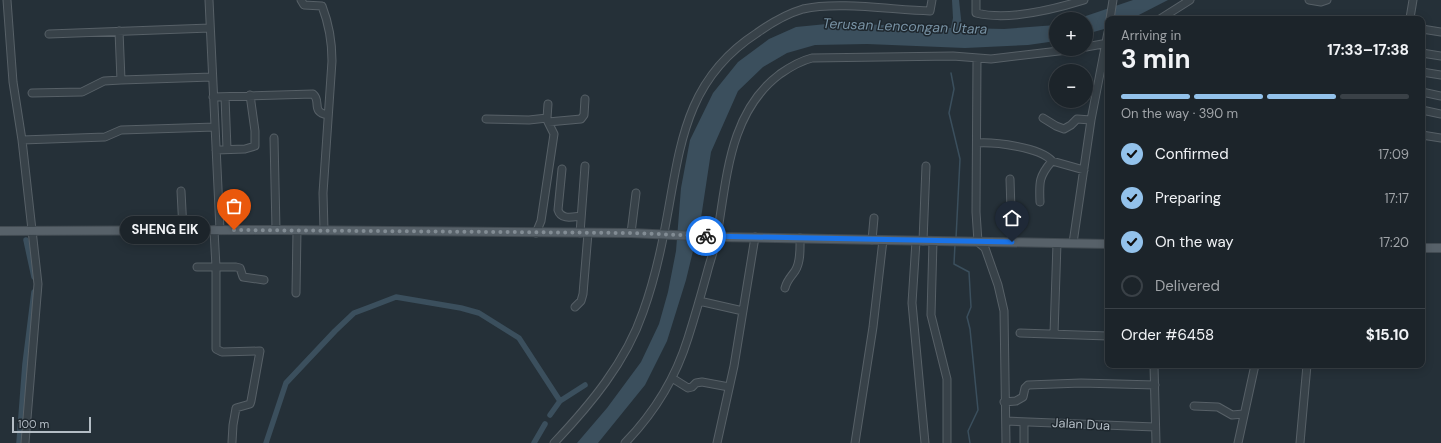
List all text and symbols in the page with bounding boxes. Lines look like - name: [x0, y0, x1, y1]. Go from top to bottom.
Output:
- map controls: [1049, 12, 1093, 108]
- button: +: [1049, 12, 1093, 56]
- water label: Terusan Lencongan Utara: [822, 14, 988, 38]
- text: Arriving in: [1121, 27, 1181, 44]
- text: 17:33–17:38: [1327, 40, 1409, 60]
- text: 3 min: [1121, 42, 1190, 76]
- button: −: [1049, 64, 1093, 108]
- text: On the way · 390 m: [1121, 105, 1238, 122]
- icon: check: [1121, 143, 1143, 165]
- text: Confirmed: [1155, 144, 1229, 164]
- text: 17:09: [1378, 146, 1409, 163]
- icon: check: [1121, 187, 1143, 209]
- text: Preparing: [1155, 188, 1221, 208]
- pin: [217, 189, 251, 230]
- text: 17:17: [1384, 190, 1409, 207]
- icon: bag: [223, 195, 245, 217]
- pin: [995, 201, 1029, 242]
- icon: home: [1001, 207, 1023, 229]
- callout: SHENG EIK: [120, 216, 210, 244]
- courier: [686, 216, 726, 256]
- text: SHENG EIK: [132, 221, 198, 238]
- icon: bike: [695, 225, 717, 247]
- icon: check: [1121, 231, 1143, 253]
- text: On the way: [1155, 232, 1234, 252]
- text: 17:20: [1379, 234, 1409, 251]
- text: Delivered: [1155, 276, 1220, 296]
- text: Order #6458: [1121, 325, 1214, 345]
- text: $15.10: [1366, 325, 1409, 345]
- street label: Jalan Dua: [1052, 414, 1110, 434]
- scale bar: [12, 415, 91, 434]
- text: 100 m: [18, 417, 49, 431]

